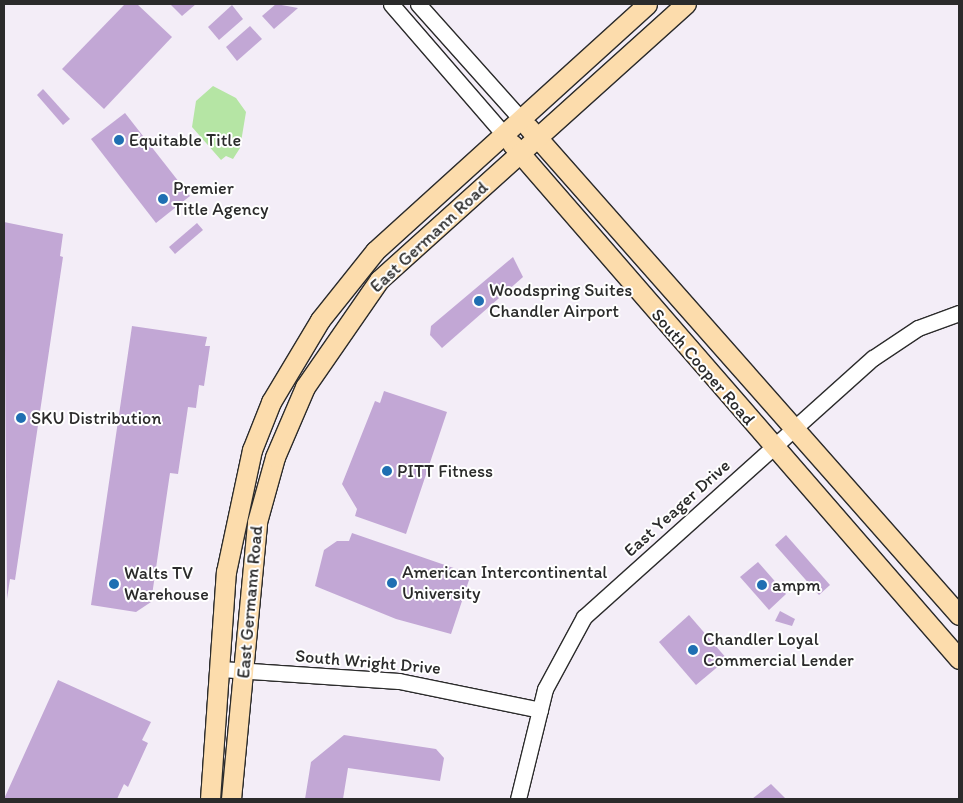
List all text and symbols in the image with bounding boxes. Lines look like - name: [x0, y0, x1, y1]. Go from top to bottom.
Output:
- place label: Equitable Title: [129, 129, 241, 151]
- marker: Equitable Title: [113, 134, 125, 146]
- street label: East Germann Road: [366, 177, 492, 297]
- place label: Premier Title Agency: [173, 178, 268, 220]
- marker: Premier Title Agency: [157, 193, 169, 205]
- place label: Woodspring Suites Chandler Airport: [489, 280, 632, 322]
- marker: Woodspring Suites Chandler Airport: [473, 295, 485, 307]
- street label: South Cooper Road: [647, 304, 759, 430]
- place label: SKU Distribution: [31, 407, 161, 429]
- marker: SKU Distribution: [15, 412, 27, 424]
- street label: East Yeager Drive: [620, 455, 734, 561]
- place label: PITT Fitness: [397, 460, 493, 482]
- marker: PITT Fitness: [381, 465, 393, 477]
- street label: East Germann Road: [233, 525, 267, 679]
- place label: American Intercontinental University: [402, 562, 608, 604]
- place label: Walts TV Warehouse: [124, 563, 209, 606]
- place label: ampm: [772, 574, 821, 596]
- marker: American Intercontinental University: [386, 577, 398, 589]
- marker: Walts TV Warehouse: [108, 578, 120, 590]
- marker: ampm: [756, 579, 768, 591]
- place label: Chandler Loyal Commercial Lender: [703, 629, 854, 672]
- marker: Chandler Loyal Commercial Lender: [687, 644, 699, 656]
- street label: South Wright Drive: [294, 645, 442, 679]

